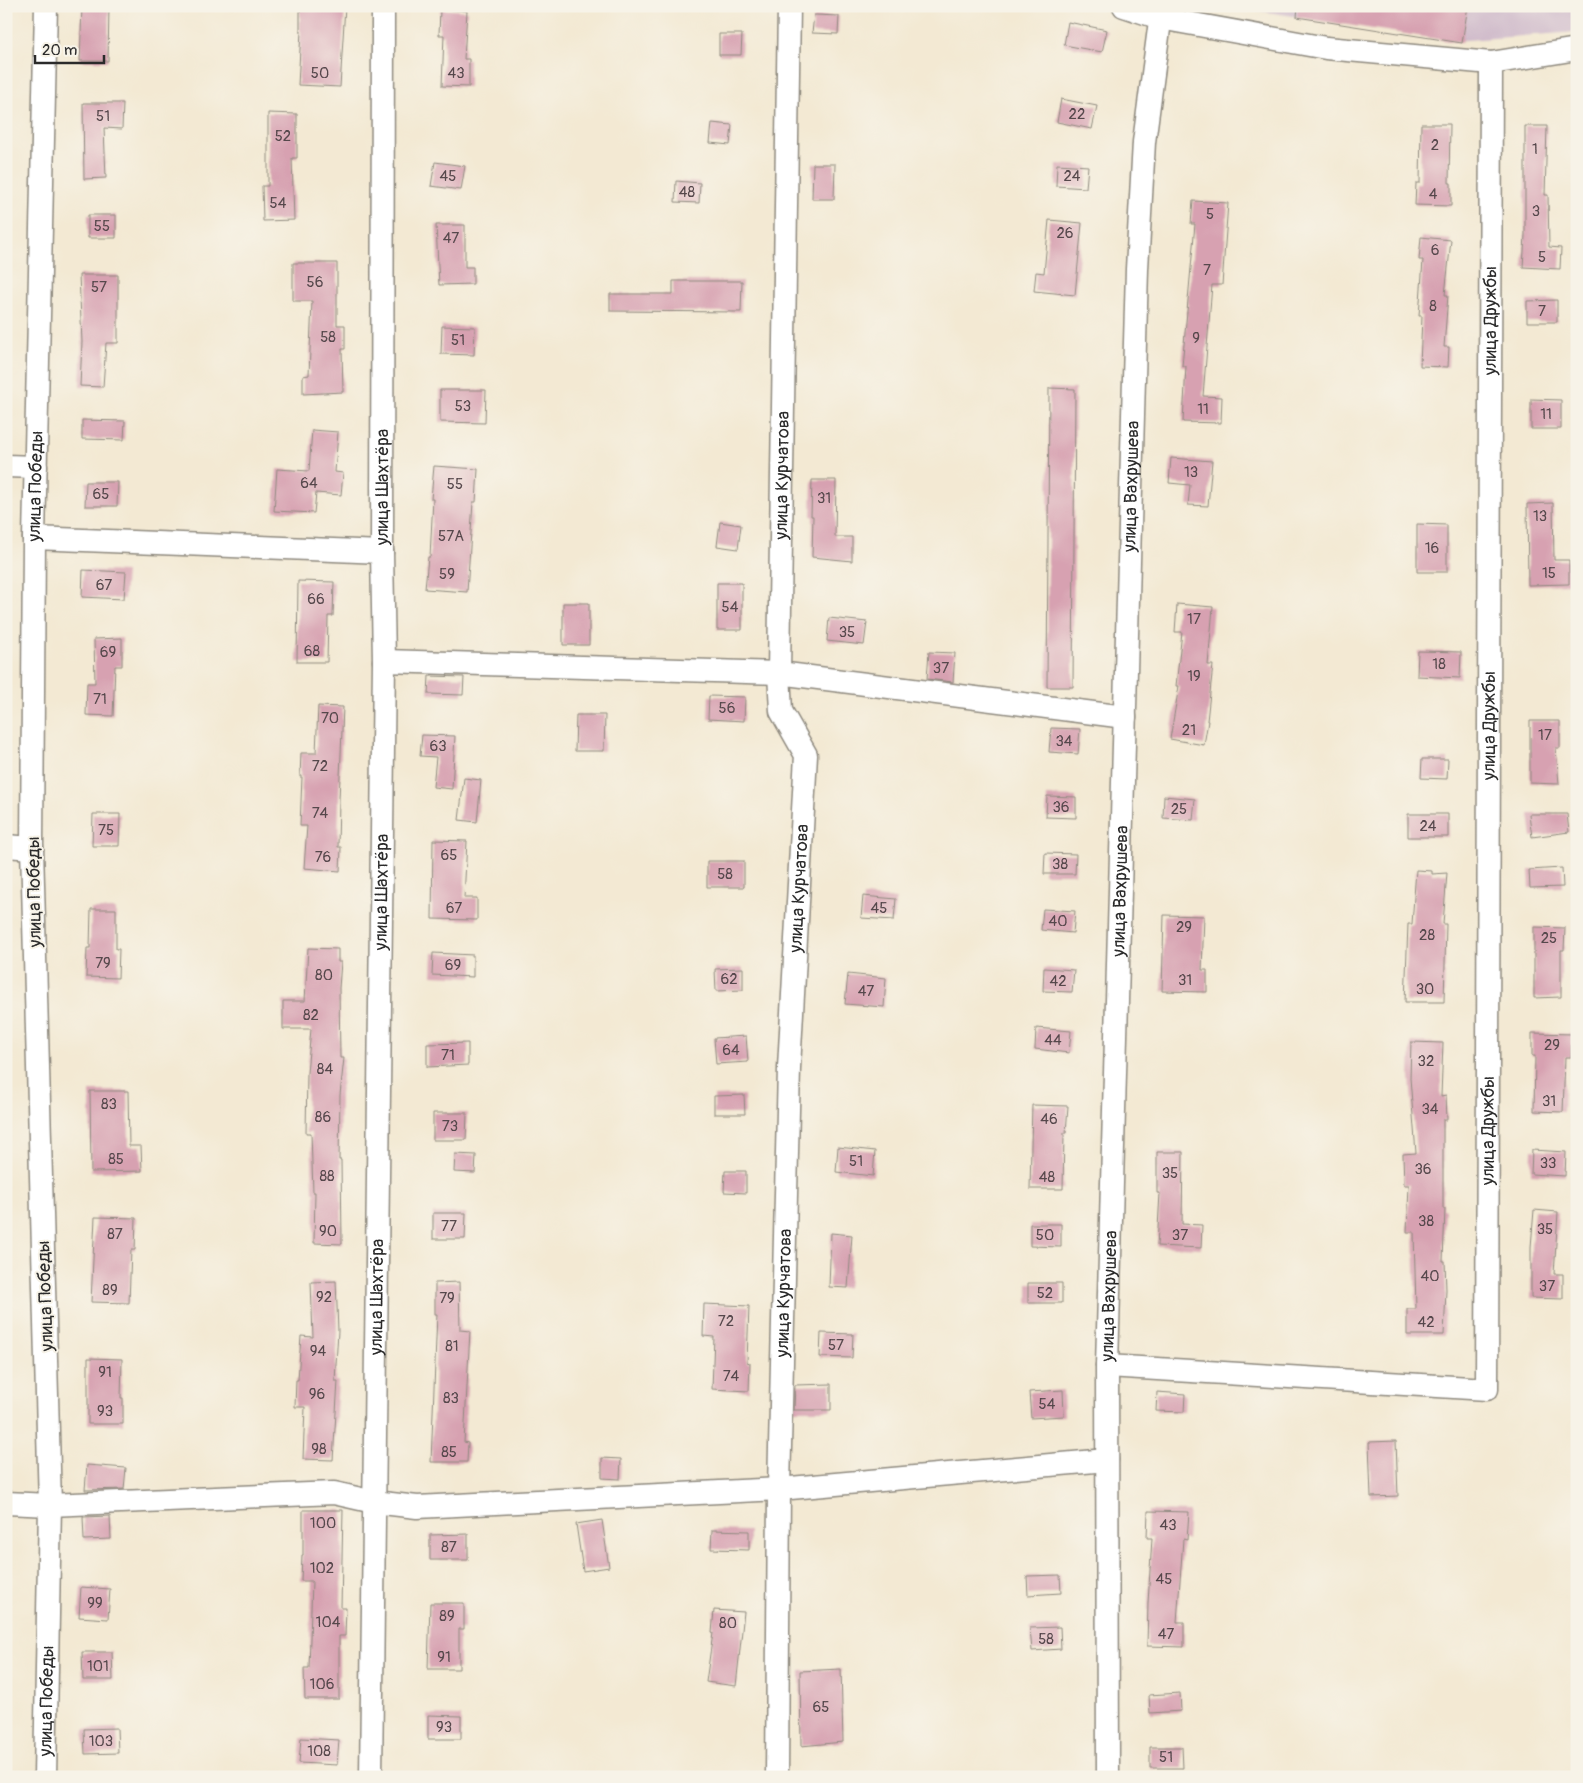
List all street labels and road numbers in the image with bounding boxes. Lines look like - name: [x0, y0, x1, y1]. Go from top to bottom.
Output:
- street label: улица Дружбы: [1479, 266, 1502, 376]
- street label: улица Курчатова: [770, 411, 795, 541]
- street label: улица Вахрушева: [1118, 420, 1145, 553]
- street label: улица Шахтёра: [371, 429, 394, 546]
- street label: улица Победы: [23, 431, 48, 543]
- street label: улица Дружбы: [1478, 671, 1501, 781]
- street label: улица Курчатова: [784, 824, 814, 954]
- street label: улица Вахрушева: [1107, 825, 1134, 958]
- street label: улица Шахтёра: [370, 834, 394, 951]
- street label: улица Победы: [22, 836, 47, 949]
- street label: улица Дружбы: [1477, 1076, 1500, 1186]
- street label: улица Курчатова: [771, 1228, 797, 1359]
- street label: улица Вахрушева: [1096, 1230, 1123, 1363]
- street label: улица Шахтёра: [365, 1239, 389, 1356]
- street label: улица Победы: [32, 1240, 59, 1353]
- street label: улица Победы: [34, 1645, 59, 1758]

